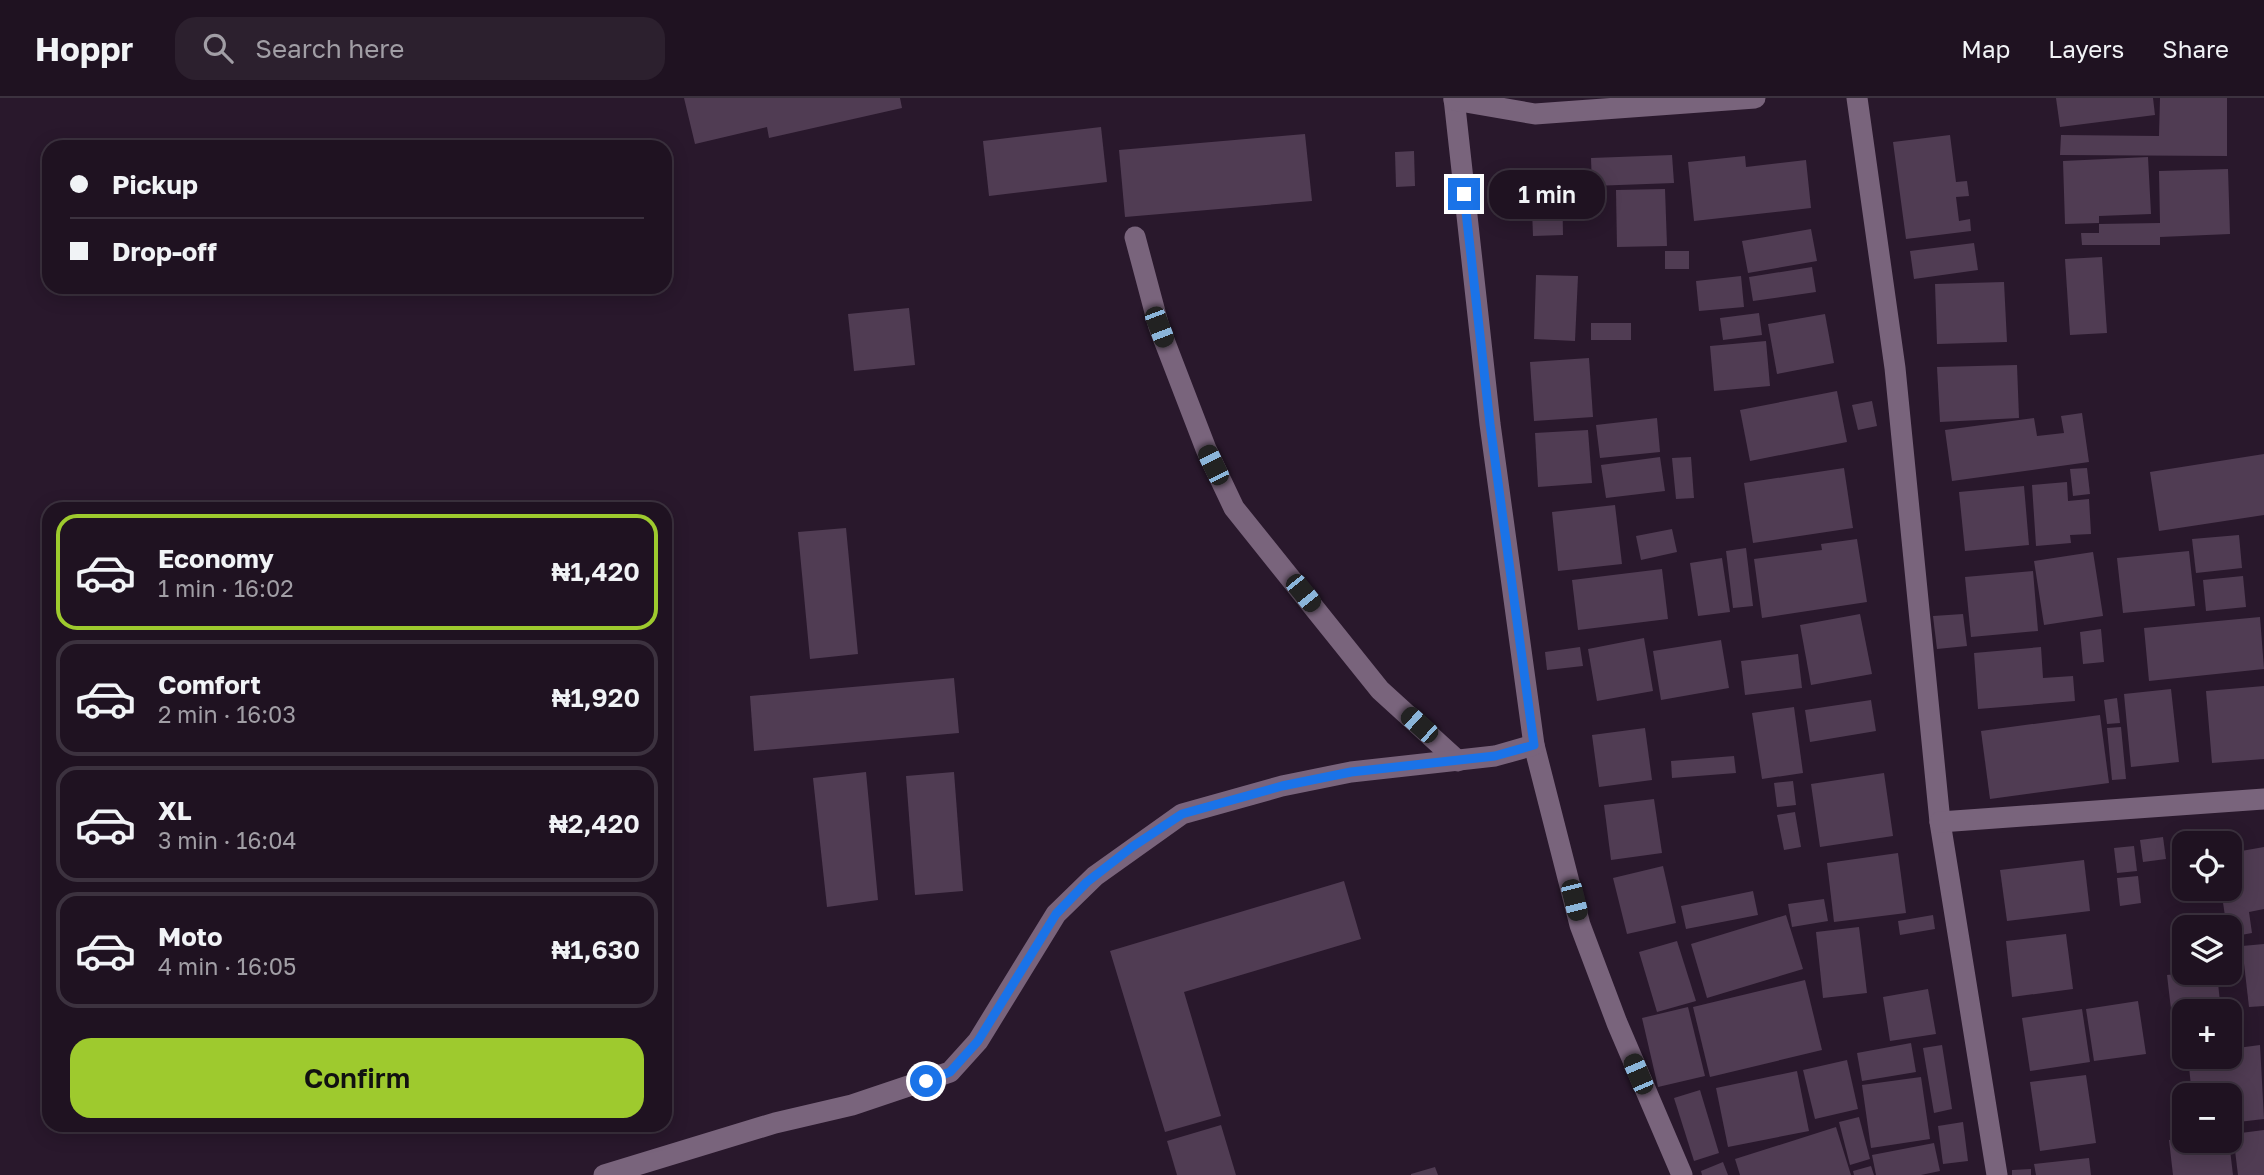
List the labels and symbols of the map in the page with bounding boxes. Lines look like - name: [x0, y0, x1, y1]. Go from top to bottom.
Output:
- callout: 1 min: [1488, 170, 1604, 218]
- route end: [1448, 178, 1480, 210]
- car: [1142, 304, 1177, 350]
- car: [1195, 442, 1232, 488]
- car: [1282, 570, 1325, 616]
- car: [1397, 703, 1442, 747]
- car: [1559, 877, 1590, 923]
- car: [1621, 1051, 1656, 1097]
- route start: [910, 1065, 942, 1097]

